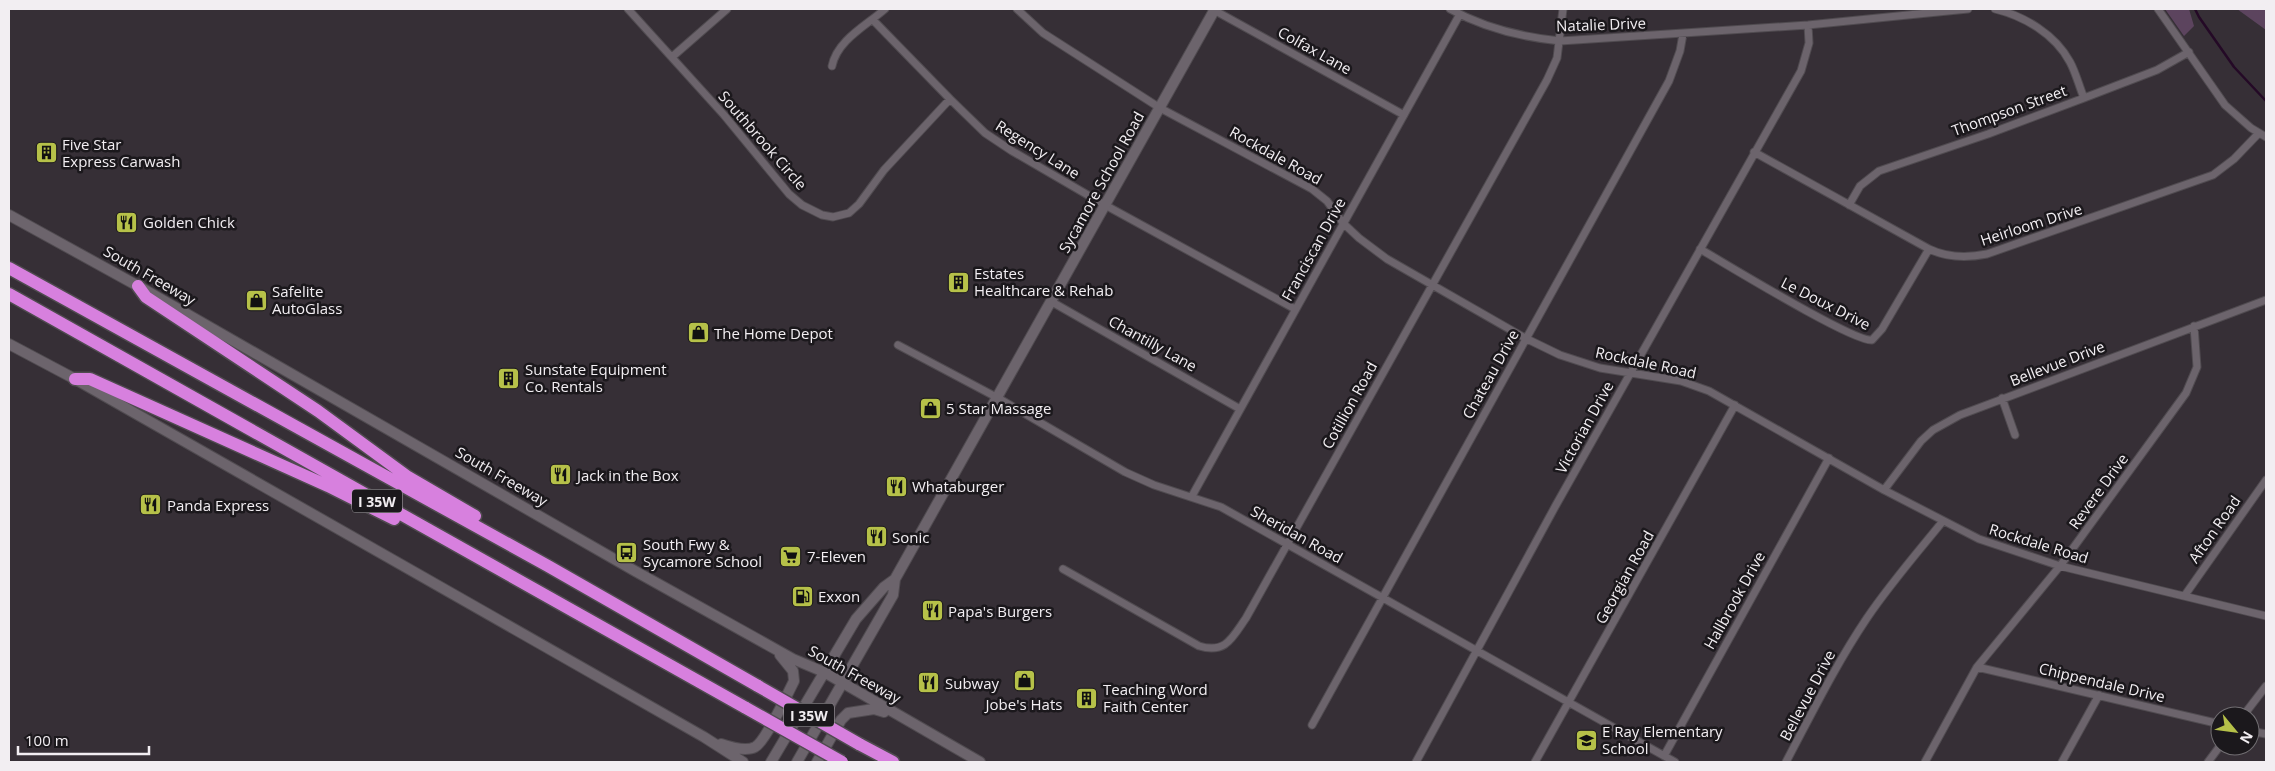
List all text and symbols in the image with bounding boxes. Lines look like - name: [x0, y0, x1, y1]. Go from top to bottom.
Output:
- street label: Natalie Drive: [1556, 12, 1646, 36]
- street label: Colfax Lane: [1275, 22, 1355, 78]
- street label: Thompson Street: [1949, 80, 2069, 140]
- street label: Southbrook Circle: [714, 86, 812, 194]
- street label: Sycamore School Road: [1054, 108, 1148, 256]
- street label: Regency Lane: [992, 115, 1084, 183]
- street label: Rockdale Road: [1226, 121, 1326, 189]
- place label: Five Star Express Carwash: [62, 134, 180, 171]
- building icon: Five Star Express Carwash: [34, 141, 58, 165]
- street label: Franciscan Drive: [1276, 194, 1350, 304]
- street label: Heirloom Drive: [1978, 198, 2084, 250]
- restaurant icon: Golden Chick: [115, 210, 139, 234]
- place label: Golden Chick: [143, 212, 235, 232]
- street label: South Freeway: [100, 241, 200, 310]
- place label: Estates Healthcare & Rehab: [974, 263, 1113, 300]
- building icon: Estates Healthcare & Rehab: [946, 270, 970, 294]
- street label: Le Doux Drive: [1778, 272, 1874, 334]
- place label: Safelite AutoGlass: [272, 281, 342, 318]
- shop icon: Safelite AutoGlass: [244, 288, 268, 312]
- street label: Chantilly Lane: [1105, 310, 1201, 376]
- shop icon: The Home Depot: [686, 321, 710, 345]
- place label: The Home Depot: [714, 323, 833, 343]
- street label: Chateau Drive: [1457, 326, 1523, 422]
- street label: Bellevue Drive: [2007, 336, 2107, 390]
- street label: Rockdale Road: [1594, 342, 1698, 382]
- street label: Cotillion Road: [1317, 358, 1381, 452]
- place label: Sunstate Equipment Co. Rentals: [525, 359, 667, 396]
- building icon: Sunstate Equipment Co. Rentals: [497, 366, 521, 390]
- street label: Victorian Drive: [1550, 377, 1618, 477]
- shop icon: 5 Star Massage: [918, 396, 942, 420]
- place label: 5 Star Massage: [946, 398, 1051, 418]
- street label: South Freeway: [452, 442, 552, 511]
- street label: Revere Drive: [2064, 449, 2132, 533]
- restaurant icon: Jack in the Box: [549, 463, 573, 487]
- place label: Jack in the Box: [575, 465, 679, 485]
- restaurant icon: Whataburger: [884, 474, 908, 498]
- place label: Whataburger: [912, 476, 1004, 496]
- road number: I 35W: [352, 490, 402, 512]
- street label: Afton Road: [2183, 491, 2245, 567]
- restaurant icon: Panda Express: [139, 493, 163, 517]
- place label: Panda Express: [167, 495, 269, 515]
- street label: Sheridan Road: [1247, 500, 1347, 568]
- street label: Rockdale Road: [1987, 518, 2091, 568]
- restaurant icon: Sonic: [864, 525, 888, 549]
- place label: Sonic: [892, 527, 929, 547]
- street label: Georgian Road: [1590, 527, 1658, 627]
- place label: South Fwy & Sycamore School: [643, 534, 762, 571]
- bus stop icon: South Fwy & Sycamore School: [615, 541, 639, 565]
- supermarket icon: 7-Eleven: [779, 544, 803, 568]
- place label: 7-Eleven: [807, 546, 866, 566]
- street label: Hallbrook Drive: [1699, 548, 1769, 652]
- fuel station icon: Exxon: [790, 584, 814, 608]
- place label: Exxon: [818, 586, 860, 606]
- restaurant icon: Papa's Burgers: [920, 599, 944, 623]
- place label: Papa's Burgers: [948, 601, 1052, 621]
- street label: South Freeway: [805, 640, 905, 708]
- street label: Bellevue Drive: [1775, 646, 1839, 744]
- street label: Chippendale Drive: [2037, 658, 2167, 706]
- shop icon: Jobe's Hats: [1012, 669, 1036, 693]
- restaurant icon: Subway: [917, 671, 941, 695]
- place label: Subway: [945, 673, 1000, 693]
- place label: Teaching Word Faith Center: [1103, 679, 1208, 716]
- building icon: Teaching Word Faith Center: [1075, 686, 1099, 710]
- place label: Jobe's Hats: [984, 694, 1062, 714]
- road number: I 35W: [784, 704, 834, 726]
- north arrow: [2210, 706, 2260, 756]
- place label: E Ray Elementary School: [1602, 721, 1723, 758]
- scale bar: [18, 724, 149, 756]
- school or university icon: E Ray Elementary School: [1574, 728, 1598, 752]
- text: N: [2236, 728, 2258, 747]
- text: 100 m: [25, 730, 69, 750]

